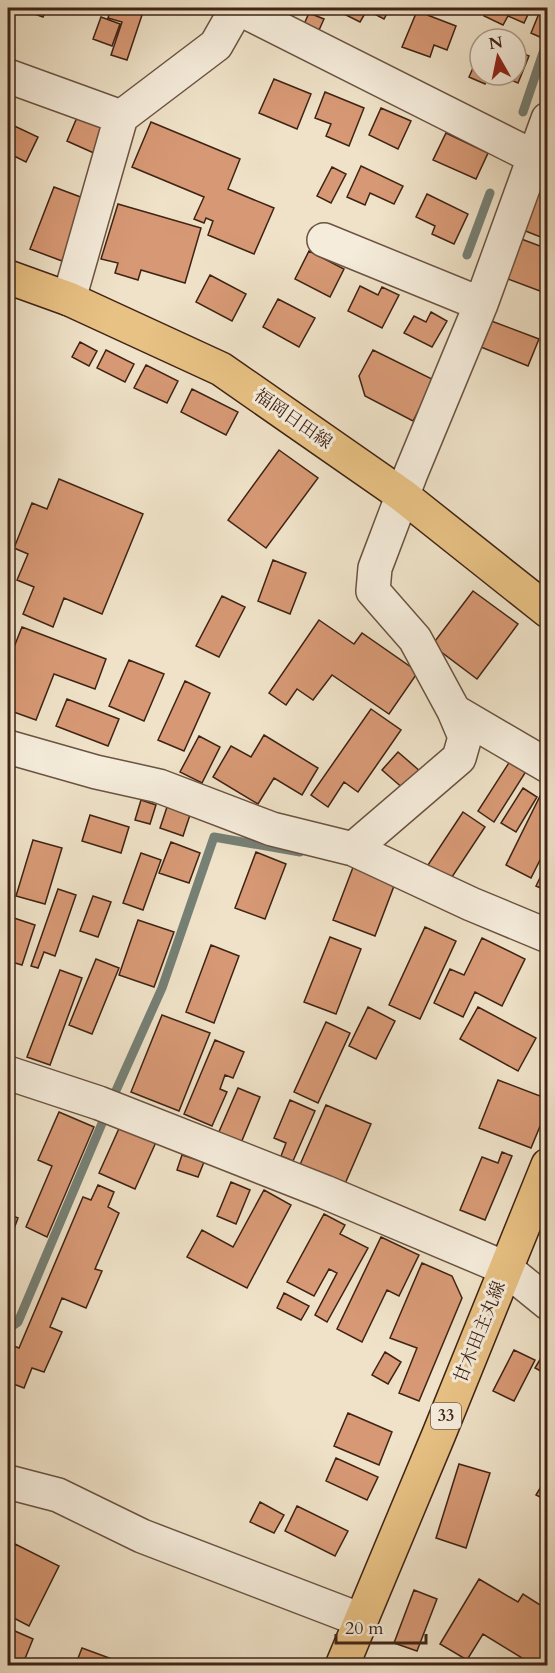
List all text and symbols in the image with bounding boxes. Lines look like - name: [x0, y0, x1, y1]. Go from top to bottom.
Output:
- north arrow: [468, 27, 528, 87]
- text: N: [487, 31, 504, 55]
- street label: 福岡日田線: [249, 383, 337, 455]
- street label: 甘木田主丸線: [448, 1277, 512, 1387]
- road number: 33: [431, 1403, 461, 1429]
- scale bar: [336, 1607, 426, 1645]
- text: 20 m: [345, 1616, 384, 1641]

